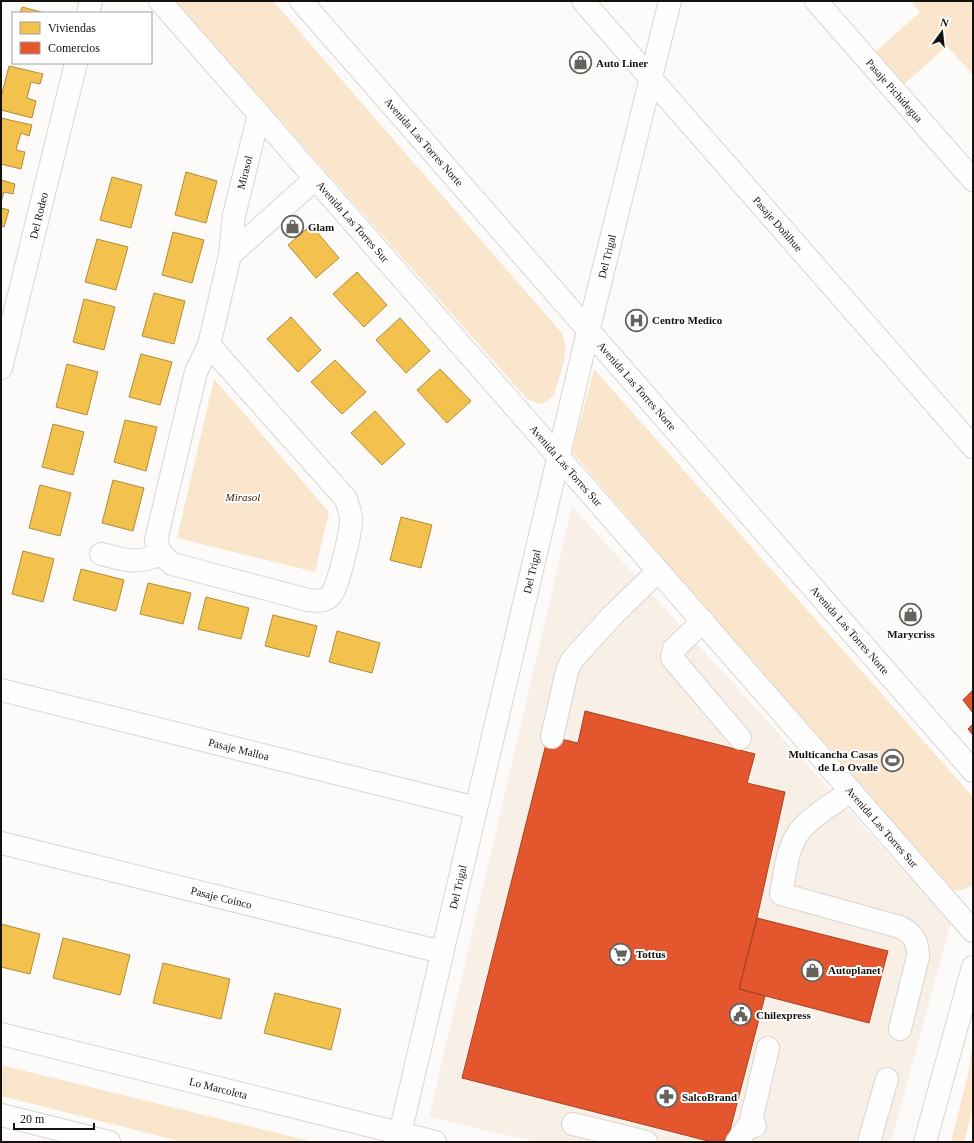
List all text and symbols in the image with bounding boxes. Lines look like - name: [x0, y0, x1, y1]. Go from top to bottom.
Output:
- legend: [12, 12, 152, 64]
- north arrow: [922, 12, 962, 52]
- text: N: [939, 16, 950, 29]
- text: Viviendas: [48, 21, 96, 35]
- text: Comercios: [48, 41, 100, 55]
- shop icon: Auto Liner: [568, 50, 594, 76]
- place label: Auto Liner: [596, 57, 648, 69]
- street label: Pasaje Pichidegua: [864, 57, 925, 125]
- street label: Avenida Las Torres Norte: [382, 95, 466, 189]
- street label: Mirasol: [235, 154, 254, 190]
- street label: Avenida Las Torres Sur: [314, 179, 392, 265]
- street label: Del Rodeo: [27, 191, 50, 240]
- street label: Pasaje Doñihue: [751, 194, 805, 254]
- shop icon: Glam: [280, 214, 306, 240]
- place label: Glam: [308, 221, 334, 233]
- street label: Del Trigal: [595, 233, 618, 280]
- hospital icon: Centro Medico: [623, 307, 649, 333]
- place label: Centro Medico: [652, 314, 723, 326]
- street label: Avenida Las Torres Norte: [595, 339, 679, 433]
- street label: Avenida Las Torres Sur: [527, 423, 605, 509]
- park label: Mirasol: [225, 491, 260, 503]
- street label: Del Trigal: [521, 548, 543, 595]
- street label: Avenida Las Torres Norte: [808, 583, 892, 677]
- shop icon: Marycriss: [898, 601, 924, 627]
- place label: Marycriss: [887, 628, 936, 640]
- street label: Pasaje Malloa: [207, 736, 270, 762]
- sports icon: Multicancha Casas de Lo Ovalle: [880, 747, 906, 773]
- place label: Multicancha Casas de Lo Ovalle: [788, 748, 879, 773]
- street label: Avenida Las Torres Sur: [843, 784, 921, 870]
- street label: Del Trigal: [447, 864, 469, 910]
- street label: Pasaje Coinco: [190, 884, 254, 911]
- supermarket icon: Tottus: [608, 941, 634, 967]
- place label: Tottus: [636, 948, 666, 960]
- shop icon: Autoplanet: [800, 957, 826, 983]
- place label: Autoplanet: [828, 964, 881, 976]
- public building icon: Chilexpress: [728, 1002, 754, 1028]
- place label: Chilexpress: [756, 1009, 812, 1021]
- street label: Lo Marcoleta: [188, 1075, 249, 1101]
- pharmacy icon: SalcoBrand: [653, 1084, 679, 1110]
- place label: SalcoBrand: [682, 1091, 737, 1103]
- scale bar: [14, 1105, 94, 1131]
- text: 20 m: [20, 1112, 45, 1126]

